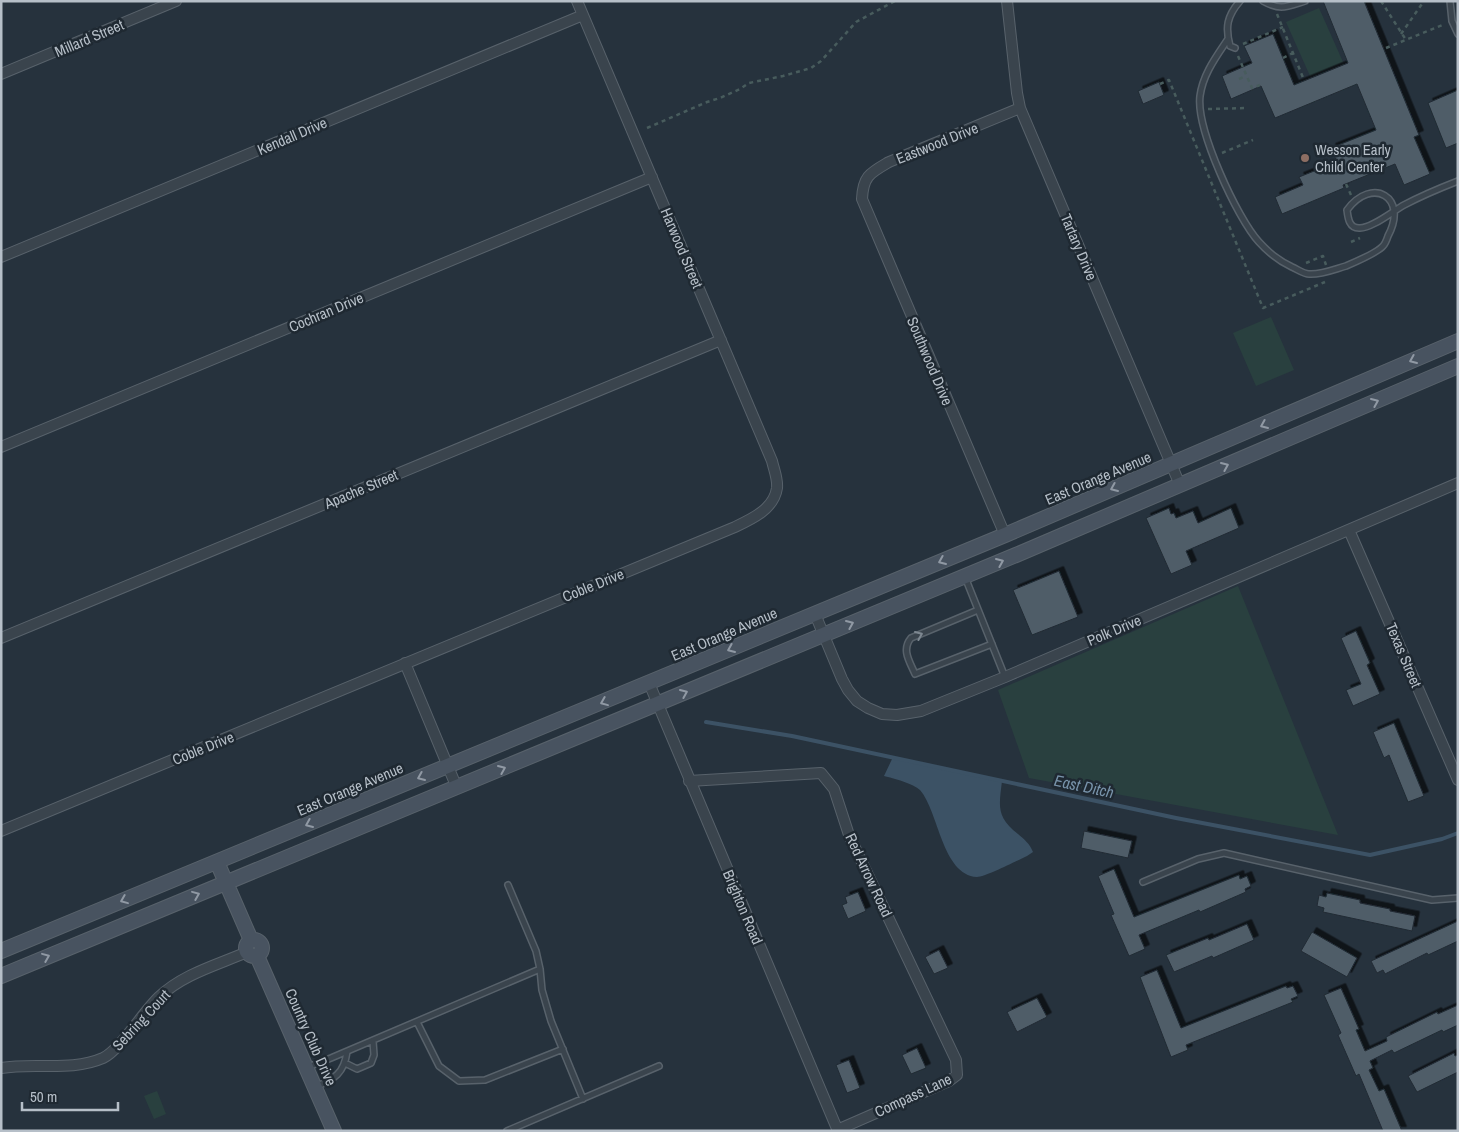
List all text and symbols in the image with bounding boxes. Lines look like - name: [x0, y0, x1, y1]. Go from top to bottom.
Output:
- street label: Millard Street: [51, 14, 127, 62]
- street label: Kendall Drive: [254, 112, 330, 160]
- street label: Eastwood Drive: [893, 117, 981, 169]
- place label: Wesson Early Child Center: [1315, 139, 1392, 177]
- marker: Wesson Early Child Center: [1299, 152, 1311, 164]
- street label: Harwood Street: [656, 205, 709, 292]
- street label: Tartary Drive: [1056, 210, 1103, 284]
- street label: Cochran Drive: [285, 287, 367, 337]
- street label: Southwood Drive: [902, 313, 958, 409]
- one-way arrow: [1409, 354, 1418, 365]
- one-way arrow: [1370, 397, 1379, 408]
- one-way arrow: [1260, 418, 1269, 429]
- street label: East Orange Avenue: [1042, 446, 1154, 510]
- one-way arrow: [1220, 461, 1229, 472]
- street label: Apache Street: [320, 464, 402, 514]
- one-way arrow: [1110, 482, 1119, 493]
- one-way arrow: [938, 556, 946, 566]
- one-way arrow: [995, 557, 1004, 568]
- street label: Coble Drive: [559, 563, 627, 607]
- street label: East Orange Avenue: [668, 602, 780, 666]
- street label: Polk Drive: [1084, 609, 1144, 651]
- street label: Texas Street: [1381, 619, 1427, 691]
- one-way arrow: [845, 620, 854, 630]
- one-way arrow: [914, 630, 923, 641]
- one-way arrow: [728, 643, 736, 653]
- one-way arrow: [679, 689, 688, 700]
- one-way arrow: [600, 696, 608, 706]
- street label: Coble Drive: [169, 726, 237, 770]
- street label: East Orange Avenue: [294, 757, 406, 821]
- one-way arrow: [497, 764, 506, 775]
- water label: East Ditch: [1052, 769, 1116, 803]
- one-way arrow: [417, 771, 426, 782]
- one-way arrow: [305, 818, 314, 828]
- street label: Red Arrow Road: [840, 830, 898, 920]
- street label: Brighton Road: [718, 866, 768, 948]
- one-way arrow: [192, 891, 200, 901]
- one-way arrow: [120, 894, 129, 905]
- one-way arrow: [41, 953, 50, 964]
- street label: Sebring Court: [107, 984, 175, 1055]
- street label: Country Club Drive: [280, 985, 342, 1089]
- street label: Compass Lane: [871, 1068, 955, 1122]
- scale bar: [22, 1080, 119, 1112]
- text: 50 m: [30, 1086, 57, 1107]

